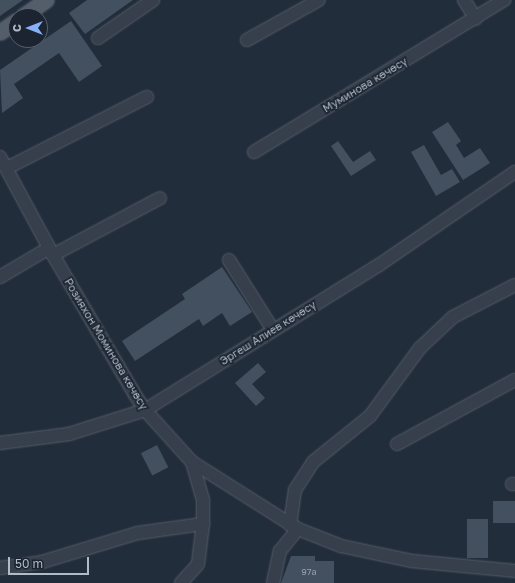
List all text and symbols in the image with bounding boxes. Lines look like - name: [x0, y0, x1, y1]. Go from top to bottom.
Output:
- north arrow: [8, 8, 48, 48]
- text: С: [10, 24, 23, 32]
- street label: Муминова көчөсү: [320, 55, 410, 115]
- street label: Розияхон Моминова көчөсү: [61, 276, 151, 412]
- street label: Эргеш Алиев көчөсү: [218, 298, 318, 368]
- scale bar: [10, 549, 91, 575]
- text: 50 m: [15, 556, 43, 571]
- house number: 97а: [301, 567, 317, 577]

